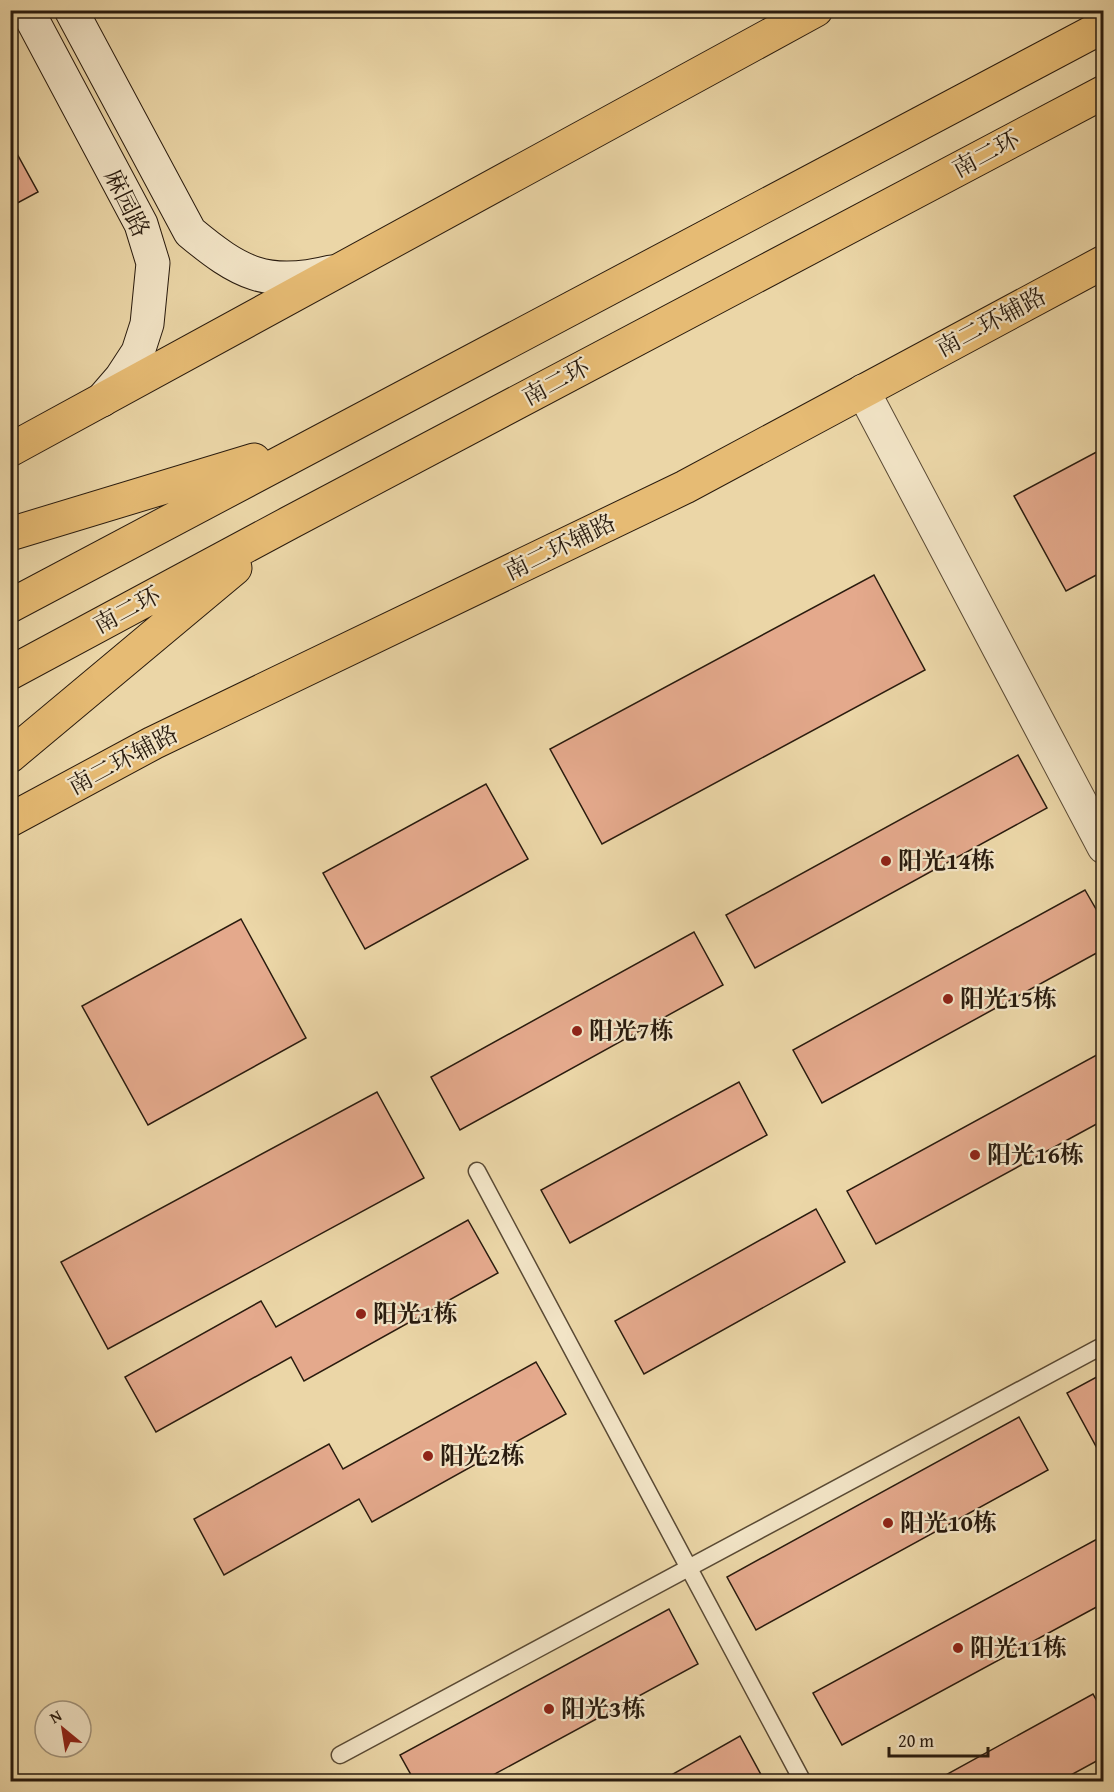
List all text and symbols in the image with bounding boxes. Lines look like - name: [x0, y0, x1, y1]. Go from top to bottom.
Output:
- street label: 南二环: [946, 121, 1026, 186]
- street label: 麻园路: [96, 163, 159, 243]
- street label: 南二环辅路: [930, 278, 1052, 365]
- street label: 南二环: [516, 349, 596, 414]
- street label: 南二环辅路: [498, 505, 621, 589]
- street label: 南二环: [87, 577, 167, 642]
- street label: 南二环辅路: [62, 716, 184, 803]
- place label: 阳光14栋: [898, 843, 995, 878]
- marker: 阳光14栋: [879, 854, 893, 868]
- place label: 阳光15栋: [960, 981, 1057, 1016]
- marker: 阳光15栋: [941, 992, 955, 1006]
- place label: 阳光7栋: [589, 1013, 673, 1048]
- marker: 阳光7栋: [570, 1024, 584, 1038]
- place label: 阳光16栋: [987, 1137, 1084, 1172]
- marker: 阳光16栋: [968, 1148, 982, 1162]
- place label: 阳光1栋: [373, 1296, 457, 1331]
- marker: 阳光1栋: [354, 1307, 368, 1321]
- place label: 阳光2栋: [440, 1438, 524, 1473]
- marker: 阳光2栋: [421, 1449, 435, 1463]
- place label: 阳光10栋: [900, 1505, 997, 1540]
- marker: 阳光10栋: [881, 1516, 895, 1530]
- place label: 阳光11栋: [970, 1630, 1067, 1665]
- marker: 阳光11栋: [951, 1641, 965, 1655]
- place label: 阳光3栋: [561, 1691, 645, 1726]
- north arrow: [33, 1699, 93, 1759]
- marker: 阳光3栋: [542, 1702, 556, 1716]
- text: N: [45, 1703, 66, 1729]
- scale bar: [889, 1720, 988, 1758]
- text: 20 m: [898, 1727, 934, 1754]

